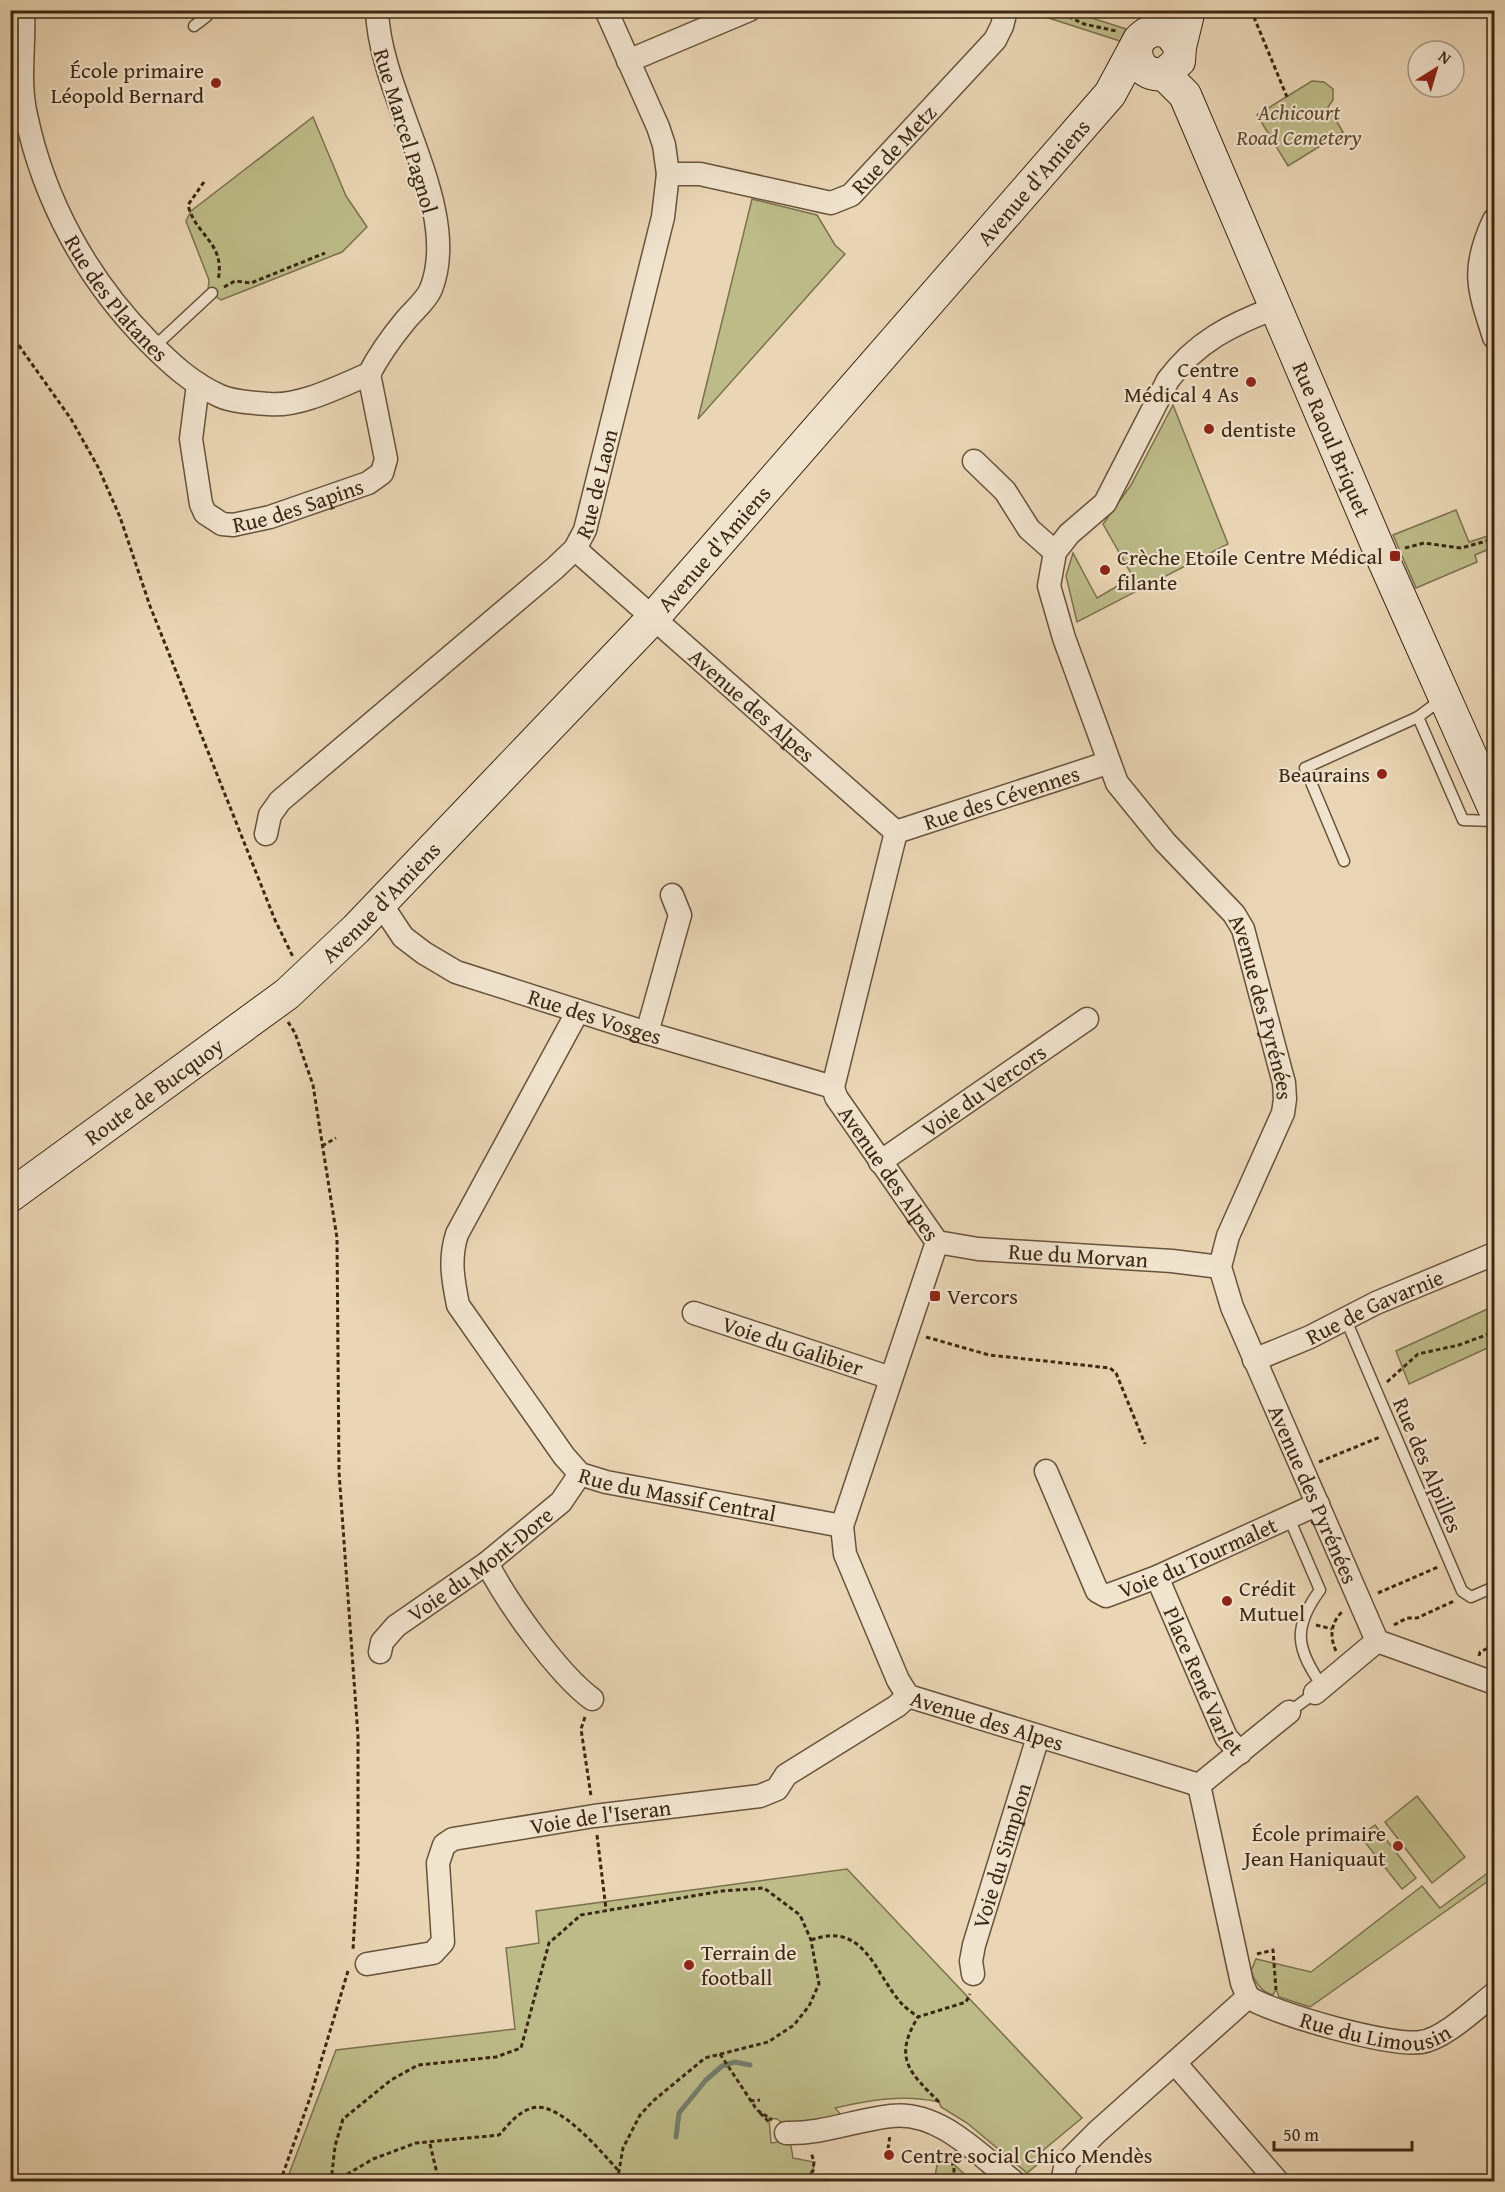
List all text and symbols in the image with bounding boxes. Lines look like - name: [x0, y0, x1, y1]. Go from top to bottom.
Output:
- north arrow: [1406, 39, 1466, 99]
- text: N: [1434, 44, 1457, 70]
- street label: Rue Marcel Pagnol: [366, 45, 446, 217]
- place label: École primaire Léopold Bernard: [51, 54, 204, 111]
- marker: École primaire Léopold Bernard: [209, 76, 223, 90]
- park label: Achicourt Road Cemetery: [1235, 96, 1362, 153]
- street label: Rue de Metz: [843, 97, 944, 201]
- street label: Avenue d'Amiens: [969, 112, 1097, 253]
- street label: Rue des Platanes: [57, 229, 176, 369]
- place label: Centre Médical 4 As: [1124, 353, 1239, 410]
- street label: Rue Raoul Briquet: [1285, 356, 1379, 522]
- marker: Centre Médical 4 As: [1244, 375, 1258, 389]
- place label: dentiste: [1221, 413, 1296, 445]
- marker: dentiste: [1202, 422, 1216, 436]
- street label: Rue de Laon: [567, 425, 626, 544]
- street label: Rue des Sapins: [229, 470, 368, 541]
- street label: Avenue d'Amiens: [649, 478, 778, 619]
- place label: Centre Médical: [1244, 540, 1383, 572]
- place label: Crèche Etoile filante: [1117, 541, 1238, 598]
- marker: Centre Médical: [1388, 549, 1402, 563]
- marker: Crèche Etoile filante: [1098, 563, 1112, 577]
- street label: Avenue des Alpes: [682, 641, 822, 770]
- street label: Rue des Cévennes: [919, 757, 1084, 838]
- place label: Beaurains: [1278, 758, 1370, 790]
- marker: Beaurains: [1375, 767, 1389, 781]
- street label: Avenue d'Amiens: [314, 834, 448, 970]
- street label: Avenue des Pyrénées: [1221, 907, 1301, 1101]
- street label: Rue des Vosges: [524, 980, 665, 1052]
- street label: Route de Bucquoy: [78, 1029, 230, 1153]
- street label: Voie du Vercors: [915, 1036, 1053, 1145]
- street label: Avenue des Alpes: [831, 1099, 948, 1247]
- street label: Rue du Morvan: [1007, 1235, 1150, 1276]
- street label: Rue de Gavarnie: [1300, 1261, 1448, 1353]
- place label: Vercors: [947, 1280, 1018, 1312]
- marker: Vercors: [928, 1289, 942, 1303]
- street label: Voie du Galibier: [718, 1307, 868, 1384]
- street label: Rue des Alpilles: [1385, 1392, 1471, 1538]
- street label: Avenue des Pyrénées: [1260, 1400, 1366, 1589]
- street label: Rue du Massif Central: [575, 1459, 779, 1529]
- street label: Voie du Mont-Dore: [401, 1499, 560, 1629]
- street label: Voie du Tourmalet: [1114, 1509, 1282, 1606]
- place label: Crédit Mutuel: [1239, 1572, 1305, 1629]
- marker: Crédit Mutuel: [1220, 1594, 1234, 1608]
- street label: Place René Varlet: [1156, 1602, 1251, 1763]
- street label: Avenue des Alpes: [907, 1682, 1068, 1759]
- street label: Voie du Simplon: [964, 1778, 1039, 1932]
- street label: Voie de l'Iseran: [528, 1791, 673, 1842]
- place label: École primaire Jean Haniquaut: [1241, 1817, 1386, 1874]
- marker: École primaire Jean Haniquaut: [1391, 1839, 1405, 1853]
- place label: Terrain de football: [701, 1936, 797, 1993]
- marker: Terrain de football: [682, 1958, 696, 1972]
- street label: Rue du Limousin: [1296, 2003, 1458, 2059]
- scale bar: [1274, 2114, 1412, 2152]
- text: 50 m: [1283, 2121, 1319, 2148]
- place label: Centre social Chico Mendès: [901, 2139, 1152, 2171]
- marker: Centre social Chico Mendès: [882, 2148, 896, 2162]

